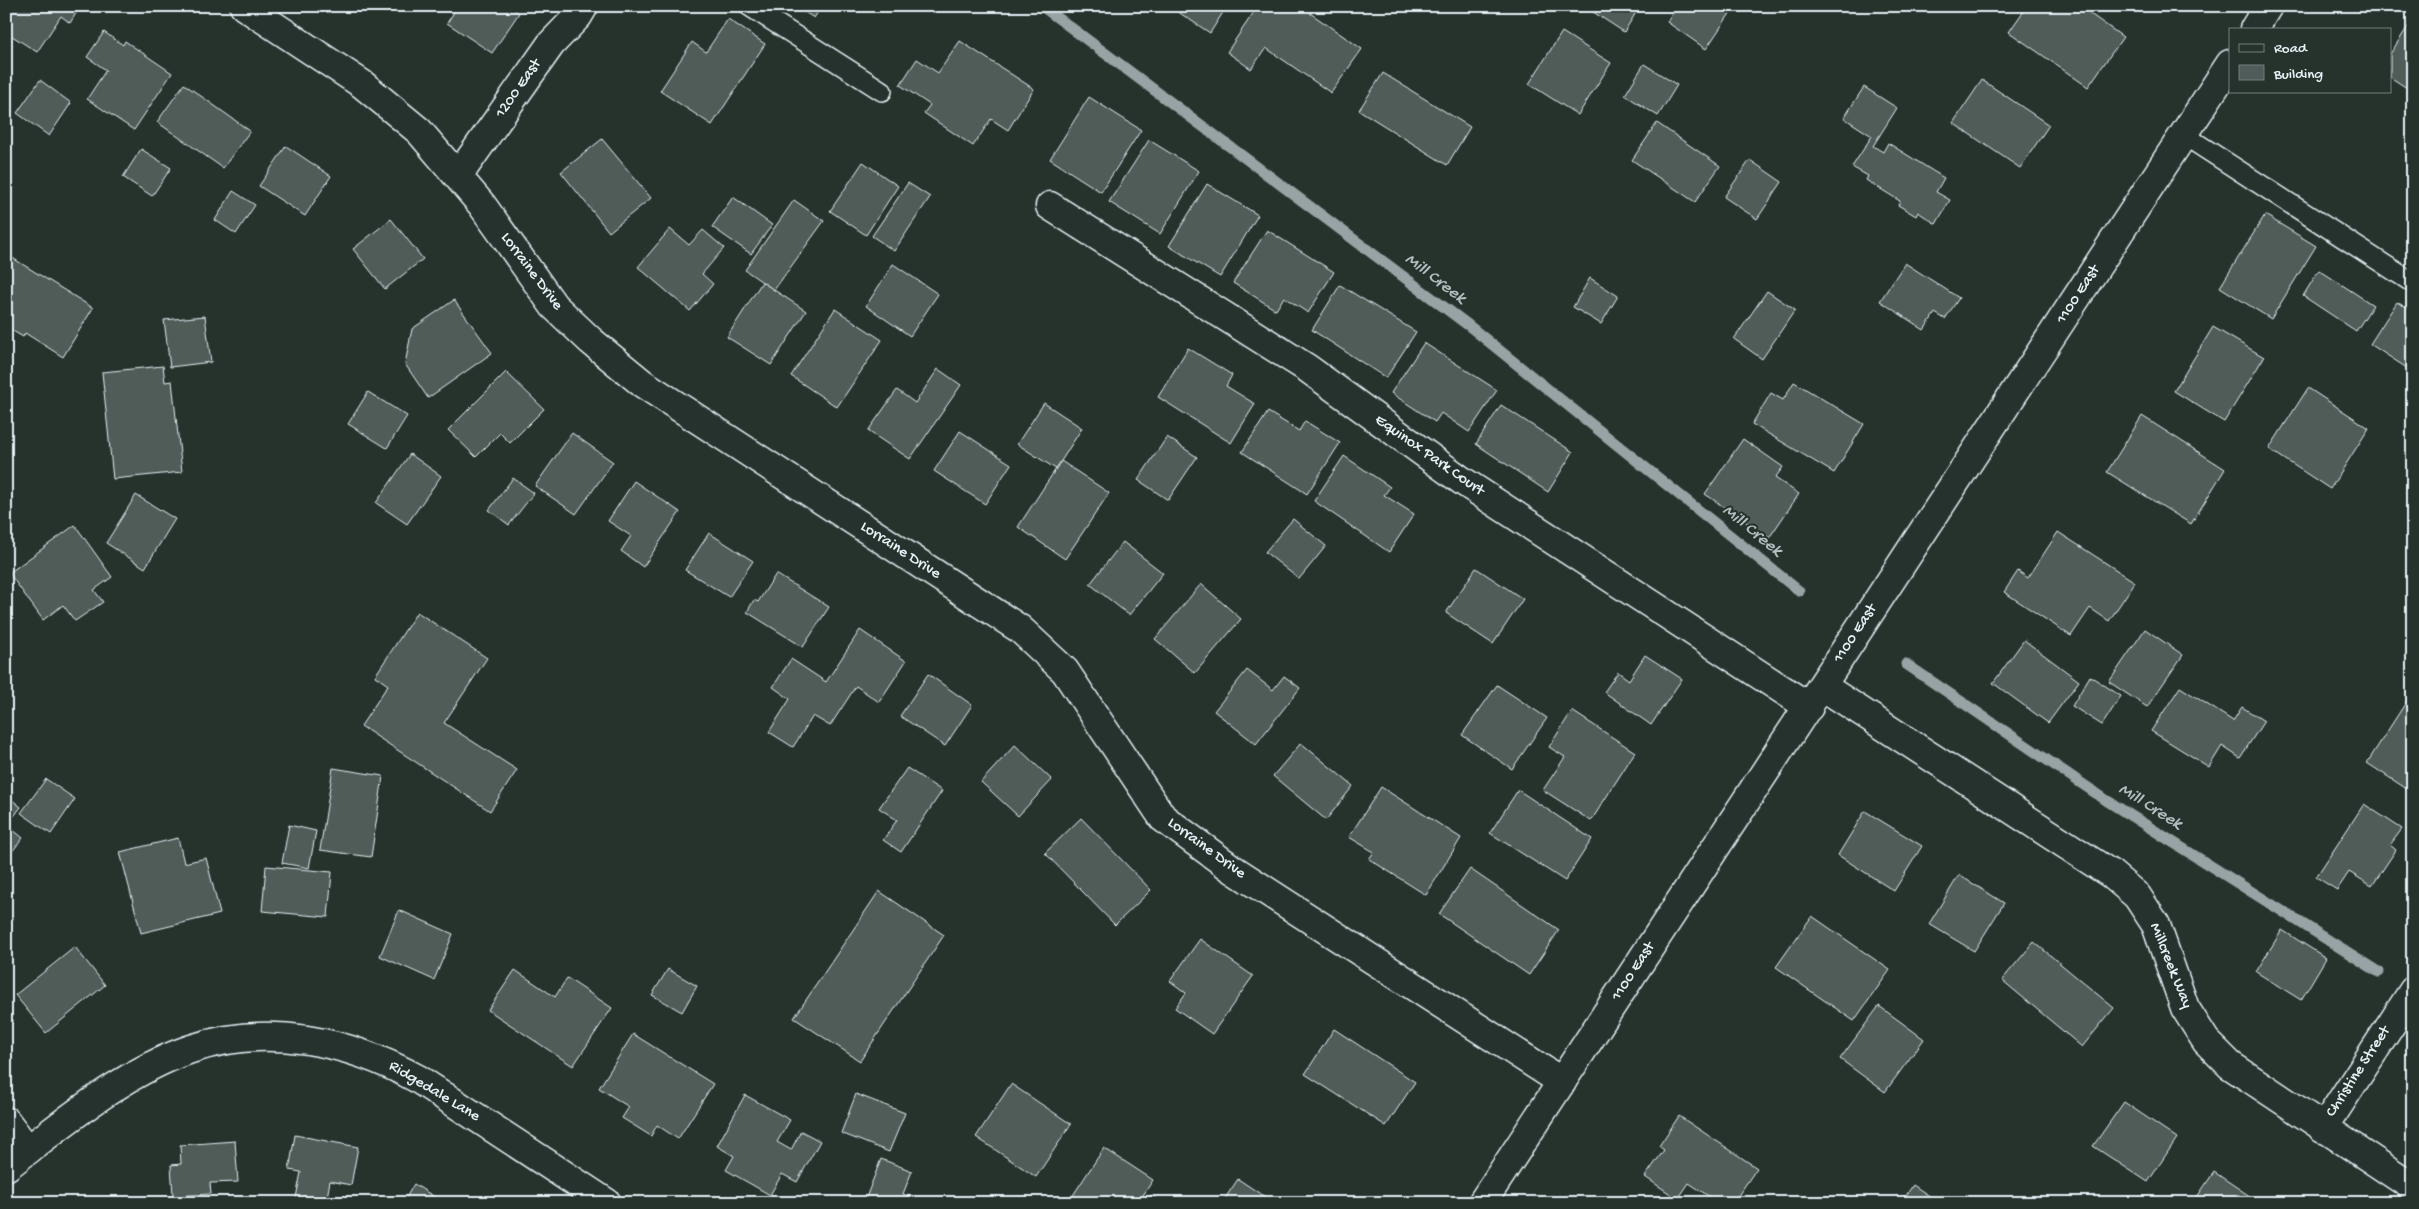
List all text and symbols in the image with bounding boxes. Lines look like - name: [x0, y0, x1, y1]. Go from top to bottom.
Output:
- legend: [2229, 28, 2392, 92]
- text: Road: [2274, 40, 2308, 58]
- street label: 1200 East: [491, 55, 547, 123]
- text: Building: [2273, 66, 2323, 84]
- street label: Lorraine Drive: [496, 229, 567, 315]
- water label: Mill Creek: [1400, 249, 1471, 310]
- street label: 1100 East: [2052, 261, 2106, 329]
- street label: Equinox Park Court: [1370, 411, 1489, 502]
- water label: Mill Creek: [1718, 500, 1788, 563]
- street label: Lorraine Drive: [856, 518, 945, 585]
- street label: 1100 East: [1829, 600, 1883, 668]
- water label: Mill Creek: [2114, 779, 2187, 836]
- street label: Lorraine Drive: [1163, 814, 1250, 884]
- street label: Millcreek Way: [2144, 920, 2196, 1012]
- street label: 1100 East: [1607, 938, 1661, 1006]
- street label: Christine Street: [2323, 1022, 2396, 1121]
- street label: Ridgedale Lane: [385, 1057, 484, 1127]

